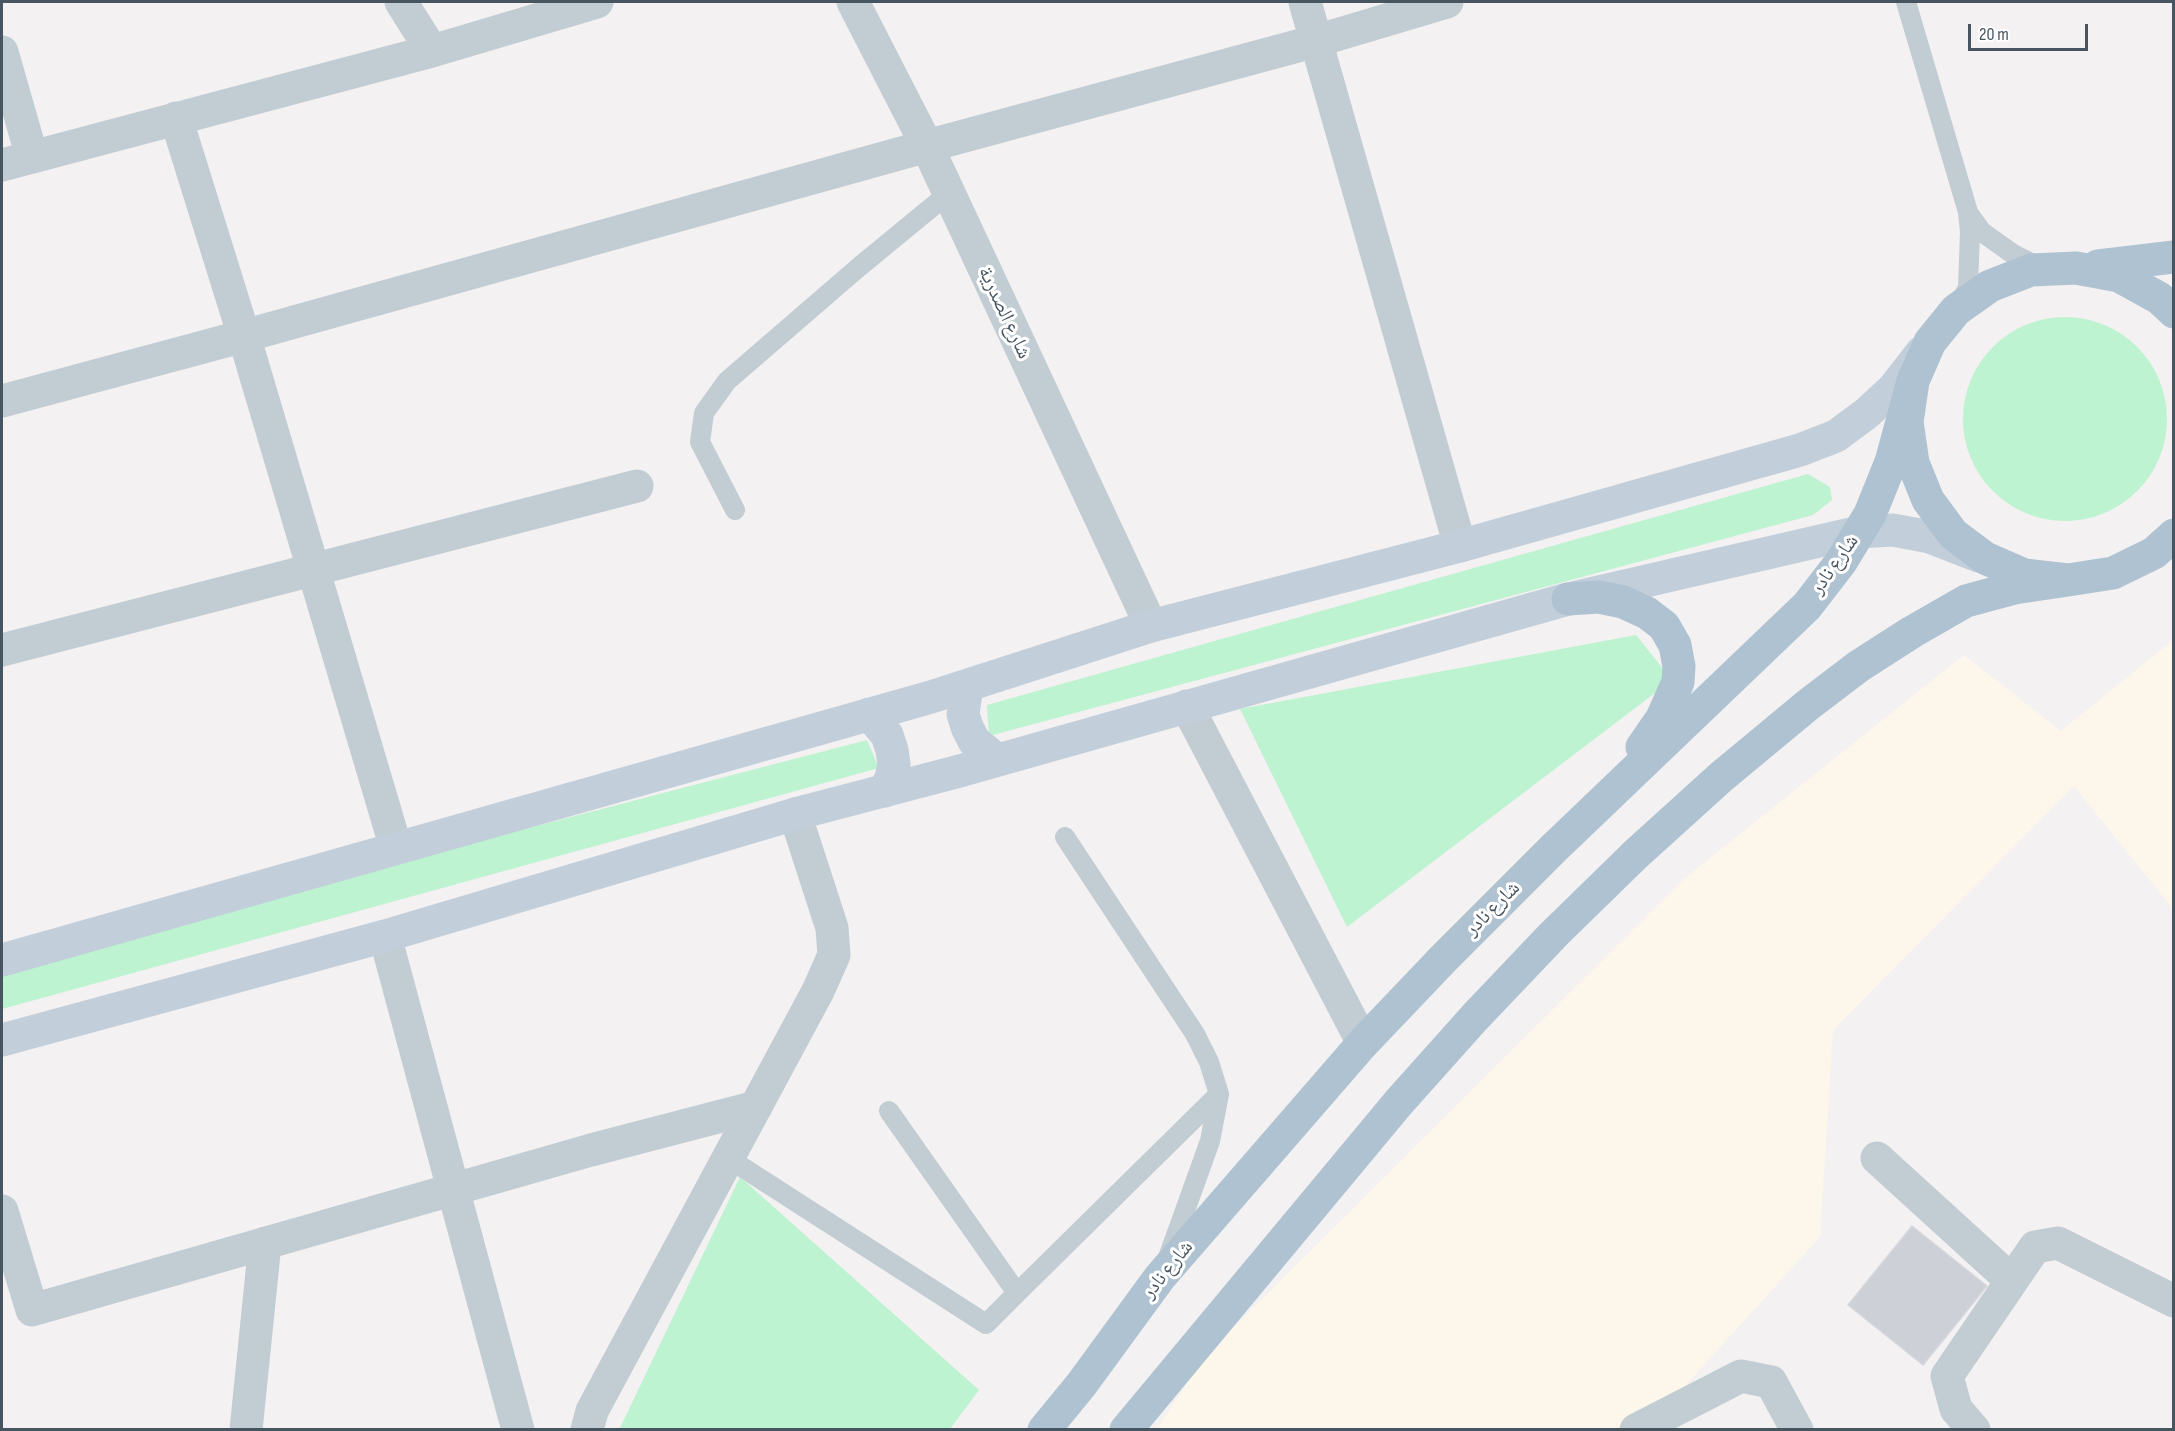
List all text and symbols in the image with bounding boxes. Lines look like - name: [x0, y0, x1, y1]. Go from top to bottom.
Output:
- scale bar: [1971, 12, 2091, 50]
- text: 20 m: [1979, 24, 2009, 45]
- street label: شارع الصدرية: [972, 263, 1036, 363]
- street label: شارع نادر: [1806, 530, 1864, 600]
- street label: شارع نادر: [1461, 877, 1525, 941]
- street label: شارع نادر: [1137, 1236, 1199, 1304]

